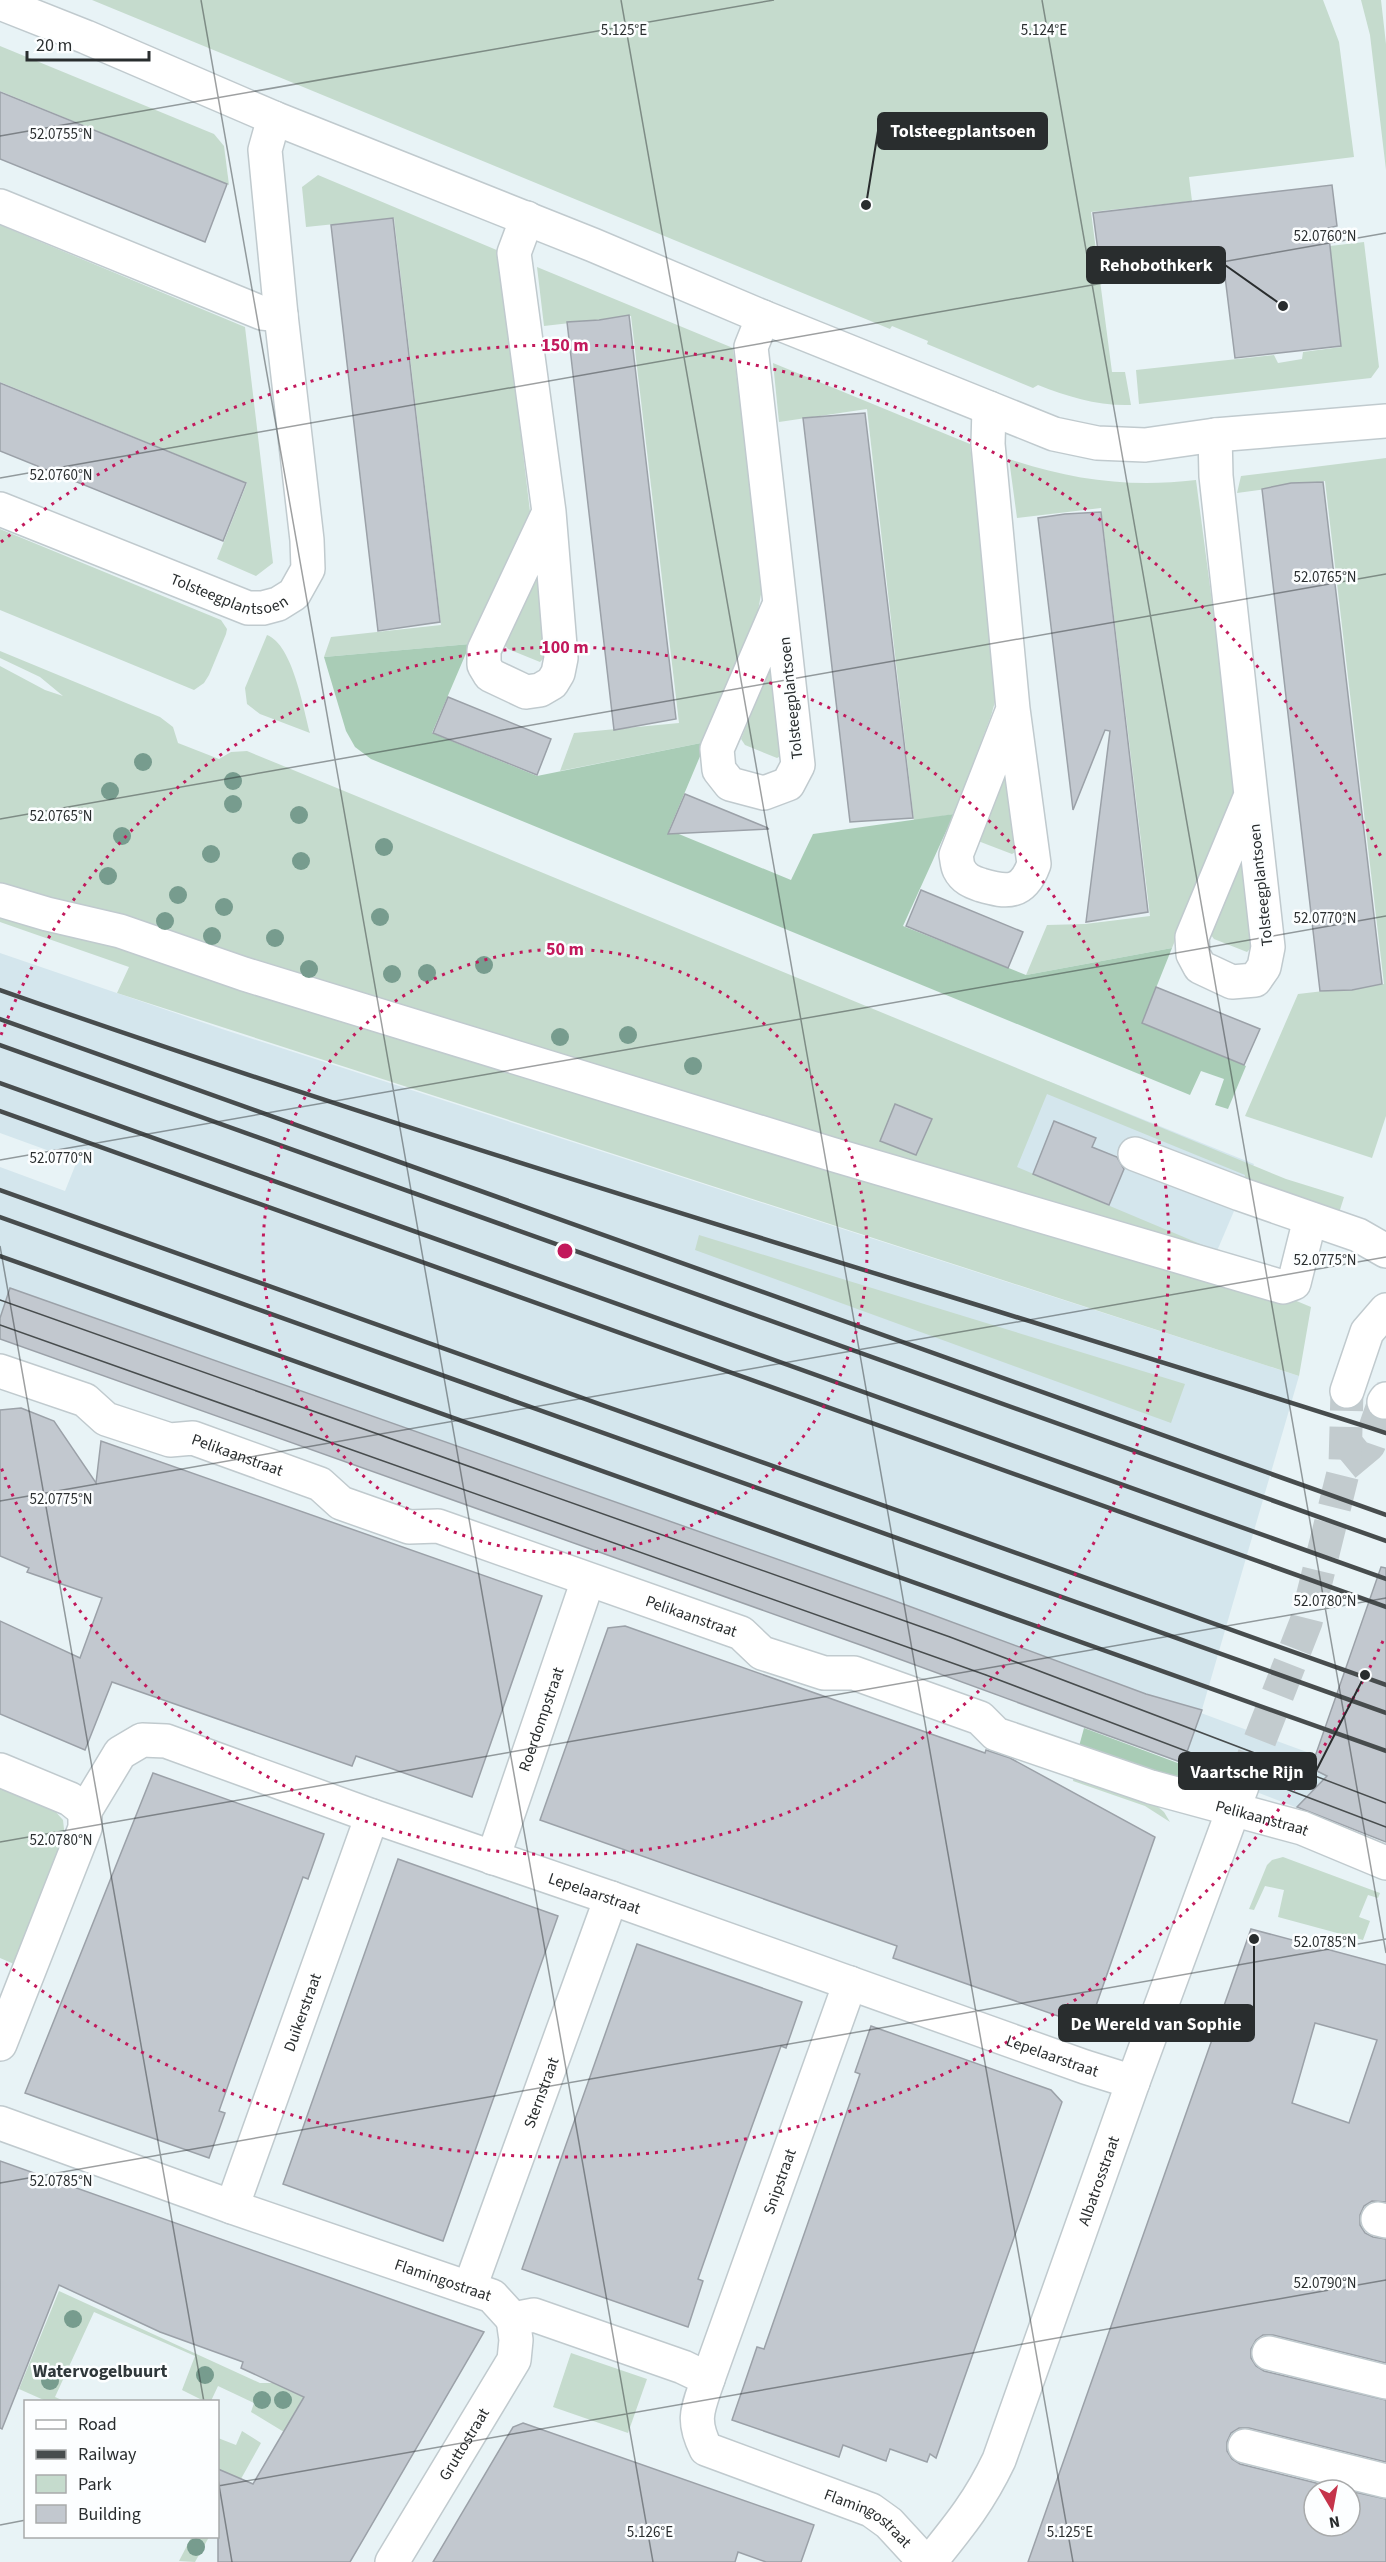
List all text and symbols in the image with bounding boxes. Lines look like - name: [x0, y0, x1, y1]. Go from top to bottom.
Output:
- text: 5.125°E: [601, 20, 647, 41]
- text: 5.124°E: [1021, 20, 1067, 41]
- scale bar: [27, 24, 148, 62]
- text: 20 m: [36, 33, 72, 58]
- callout: Tolsteegplantsoen: [878, 113, 1047, 149]
- text: Tolsteegplantsoen: [890, 119, 1036, 144]
- text: 52.0755°N: [29, 124, 93, 145]
- text: 52.0760°N: [1293, 226, 1357, 247]
- callout: Rehobothkerk: [1087, 247, 1225, 283]
- text: Rehobothkerk: [1099, 253, 1213, 278]
- text: 150 m: [541, 333, 589, 358]
- text: 52.0760°N: [29, 465, 93, 486]
- text: 52.0765°N: [1293, 567, 1357, 588]
- street label: Tolsteegplantsoen: [167, 568, 293, 620]
- text: 100 m: [541, 635, 589, 660]
- street label: Tolsteegplantsoen: [774, 636, 808, 760]
- text: 52.0765°N: [29, 806, 93, 827]
- street label: Tolsteegplantsoen: [1244, 823, 1278, 947]
- text: 52.0770°N: [1293, 908, 1357, 929]
- text: 50 m: [546, 937, 584, 962]
- text: 52.0770°N: [29, 1148, 93, 1169]
- centre of rings: [555, 1241, 575, 1261]
- text: 52.0775°N: [1293, 1250, 1357, 1271]
- street label: Pelikaanstraat: [189, 1428, 287, 1482]
- text: 52.0775°N: [29, 1489, 93, 1510]
- street label: Pelikaanstraat: [642, 1590, 741, 1643]
- text: 52.0780°N: [1293, 1591, 1357, 1612]
- street label: Roerdompstraat: [513, 1664, 570, 1774]
- callout: Vaartsche Rijn: [1179, 1753, 1316, 1789]
- text: Vaartsche Rijn: [1189, 1760, 1304, 1785]
- street label: Pelikaanstraat: [1213, 1795, 1312, 1842]
- text: 52.0780°N: [29, 1830, 93, 1851]
- street label: Lepelaarstraat: [545, 1867, 644, 1920]
- text: 52.0785°N: [1293, 1932, 1357, 1953]
- street label: Duikerstraat: [279, 1970, 327, 2055]
- callout: De Wereld van Sophie: [1059, 2005, 1254, 2041]
- text: De Wereld van Sophie: [1071, 2012, 1242, 2037]
- street label: Lepelaarstraat: [1003, 2030, 1102, 2083]
- street label: Sternstraat: [519, 2054, 565, 2131]
- street label: Albatrosstraat: [1073, 2132, 1125, 2229]
- street label: Snipstraat: [758, 2145, 802, 2218]
- text: 52.0785°N: [29, 2171, 93, 2192]
- street label: Flamingostraat: [392, 2254, 495, 2307]
- text: 52.0790°N: [1293, 2273, 1357, 2294]
- district label: Watervogelbuurt: [33, 2359, 167, 2384]
- legend: [24, 2400, 219, 2538]
- street label: Gruttostraat: [434, 2403, 495, 2485]
- text: Road: [78, 2412, 117, 2437]
- text: Railway: [78, 2442, 137, 2467]
- text: Park: [78, 2472, 112, 2497]
- north arrow: [1302, 2478, 1362, 2538]
- street label: Flamingostraat: [821, 2484, 917, 2553]
- text: Building: [78, 2502, 141, 2527]
- text: N: [1327, 2510, 1342, 2534]
- text: 5.126°E: [627, 2522, 673, 2543]
- text: 5.125°E: [1047, 2522, 1093, 2543]

